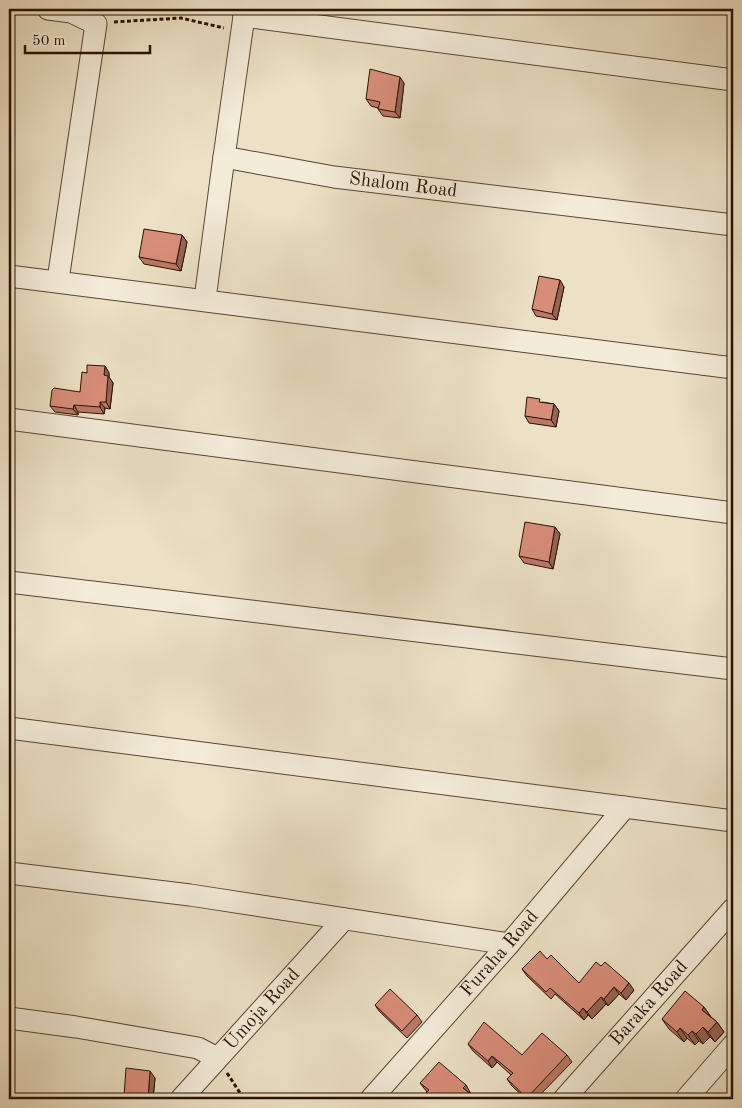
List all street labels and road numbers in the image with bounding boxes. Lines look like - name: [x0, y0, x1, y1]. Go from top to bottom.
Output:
- street label: Shalom Road: [348, 169, 458, 201]
- street label: Furaha Road: [457, 907, 542, 1001]
- street label: Baraka Road: [607, 957, 692, 1050]
- street label: Umoja Road: [221, 965, 304, 1054]

